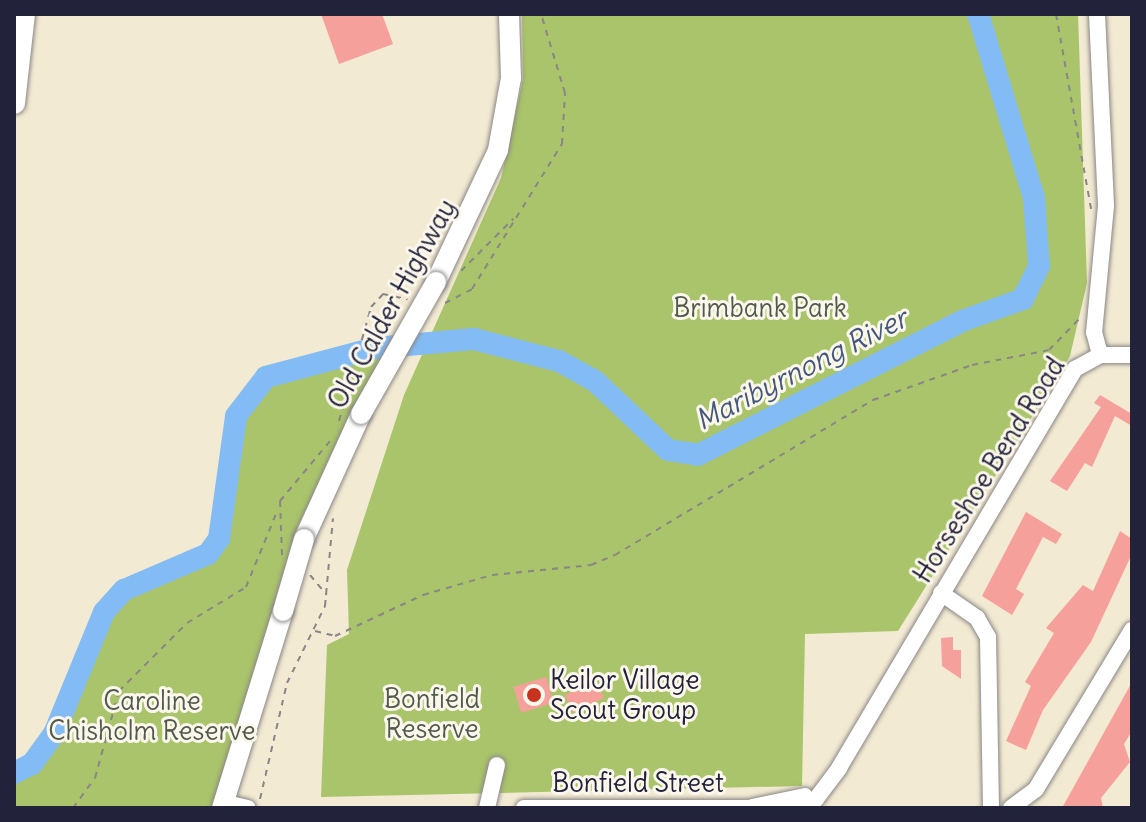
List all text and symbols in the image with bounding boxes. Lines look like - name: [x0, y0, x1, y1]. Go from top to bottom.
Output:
- street label: Old Calder Highway: [321, 194, 463, 414]
- park label: Brimbank Park: [673, 292, 847, 324]
- water label: Maribyrnong River: [689, 301, 913, 437]
- street label: Horseshoe Bend Road: [907, 352, 1071, 588]
- place label: Keilor Village Scout Group: [550, 664, 699, 726]
- park label: Bonfield Reserve: [384, 683, 480, 744]
- park label: Caroline Chisholm Reserve: [48, 685, 256, 746]
- marker: Keilor Village Scout Group: [525, 686, 543, 704]
- street label: Bonfield Street: [552, 767, 724, 799]

